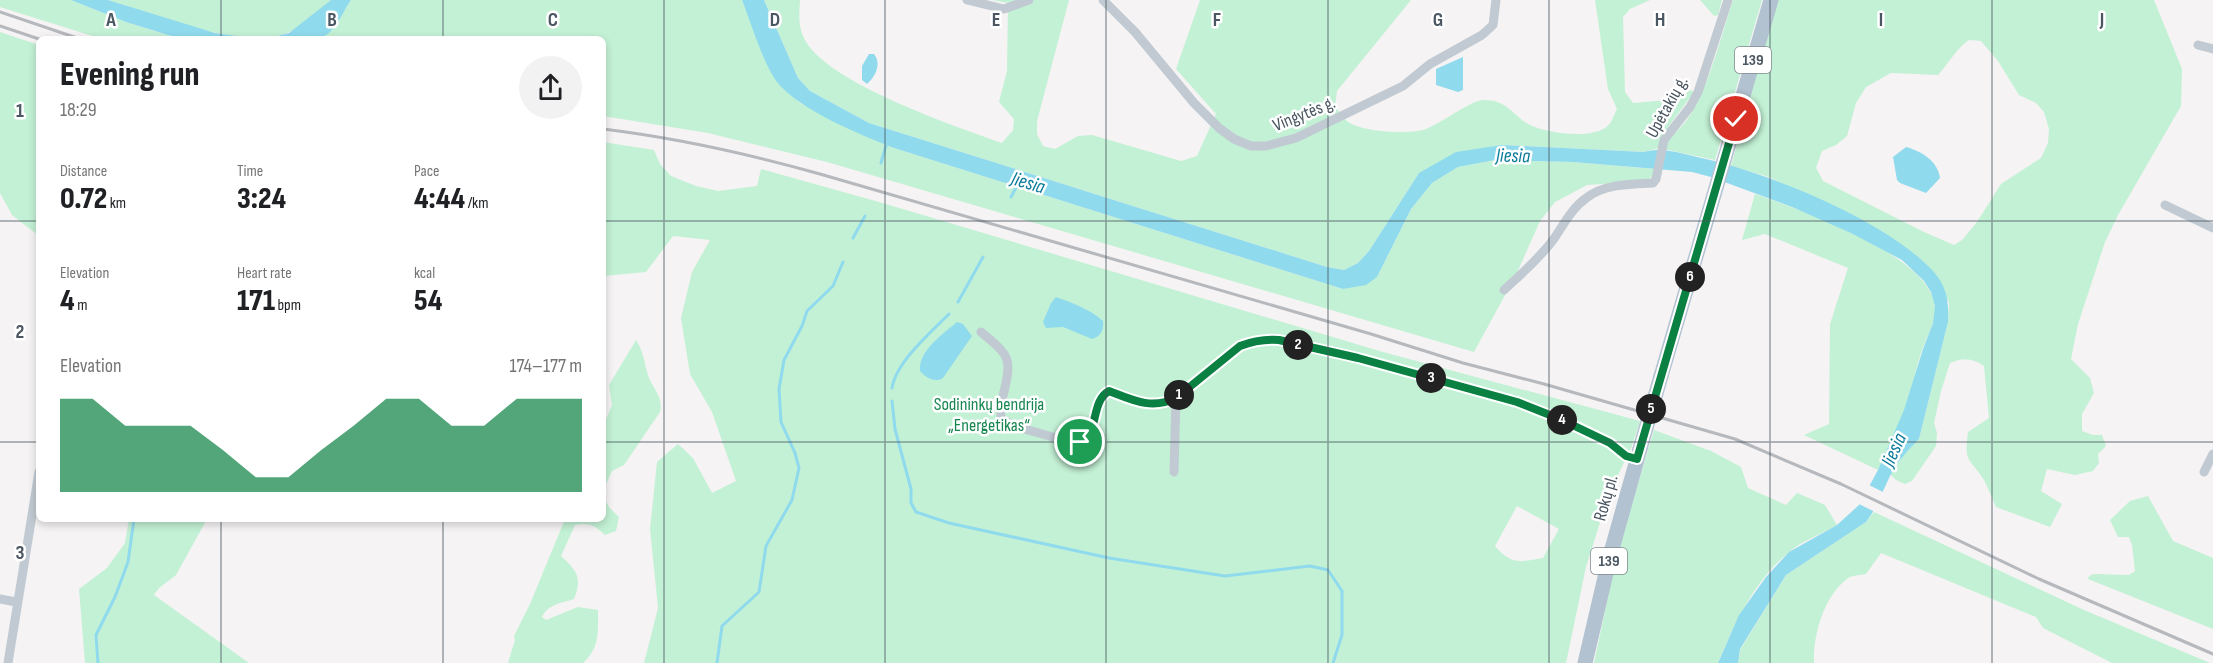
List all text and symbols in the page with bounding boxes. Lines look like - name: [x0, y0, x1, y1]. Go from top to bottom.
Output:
- text: A: [105, 8, 116, 32]
- text: B: [327, 8, 337, 32]
- text: C: [548, 8, 558, 32]
- text: D: [770, 8, 780, 32]
- text: E: [992, 8, 1000, 32]
- text: F: [1213, 8, 1221, 32]
- text: G: [1433, 8, 1443, 32]
- text: H: [1655, 8, 1665, 32]
- text: I: [1879, 8, 1883, 32]
- text: J: [2099, 8, 2104, 32]
- road number: 139: [1735, 47, 1771, 73]
- text: Evening run: [60, 55, 200, 95]
- button: share: [519, 56, 582, 119]
- street label: Upėtakių g.: [1642, 73, 1692, 141]
- street label: Vingytės g.: [1270, 92, 1338, 136]
- pin: [1710, 93, 1761, 144]
- text: 18:29: [60, 98, 97, 122]
- text: 1: [16, 99, 24, 123]
- icon: check: [1719, 102, 1752, 135]
- water label: Jiesia: [1495, 144, 1530, 168]
- text: Distance: [60, 162, 107, 181]
- text: Time: [237, 162, 263, 181]
- text: Pace: [414, 162, 439, 181]
- water label: Jiesia: [1007, 166, 1048, 199]
- text: 0.72: [60, 181, 107, 217]
- text: 3:24: [237, 181, 286, 217]
- text: 4:44: [414, 181, 465, 217]
- text: km: [107, 194, 126, 213]
- text: /km: [465, 194, 489, 213]
- pin: 6: [1675, 262, 1705, 292]
- text: Elevation: [60, 264, 109, 283]
- text: Heart rate: [237, 264, 292, 283]
- text: kcal: [414, 264, 435, 283]
- text: 6: [1686, 267, 1694, 286]
- text: 4: [60, 283, 75, 319]
- text: 171: [237, 283, 275, 319]
- text: 54: [414, 283, 442, 319]
- text: m: [75, 296, 87, 315]
- text: bpm: [275, 296, 301, 315]
- text: 2: [16, 320, 24, 344]
- pin: 2: [1283, 330, 1313, 360]
- text: 2: [1294, 335, 1302, 354]
- text: Elevation: [60, 354, 122, 378]
- text: 174–177 m: [510, 354, 582, 378]
- pin: 3: [1416, 363, 1446, 393]
- text: 3: [1427, 368, 1435, 387]
- pin: 1: [1164, 380, 1194, 410]
- text: 1: [1176, 385, 1182, 404]
- park label: Sodininkų bendrija „Energetikas“: [934, 394, 1044, 436]
- pin: 5: [1636, 394, 1666, 424]
- text: 5: [1647, 399, 1655, 418]
- pin: 4: [1547, 405, 1577, 435]
- text: 4: [1558, 410, 1566, 429]
- pin: [1054, 416, 1105, 467]
- icon: arrive: [1063, 425, 1096, 458]
- water label: Jiesia: [1876, 429, 1912, 471]
- street label: Rokų pl.: [1589, 472, 1623, 524]
- text: 3: [16, 541, 25, 565]
- road number: 139: [1591, 548, 1627, 574]

